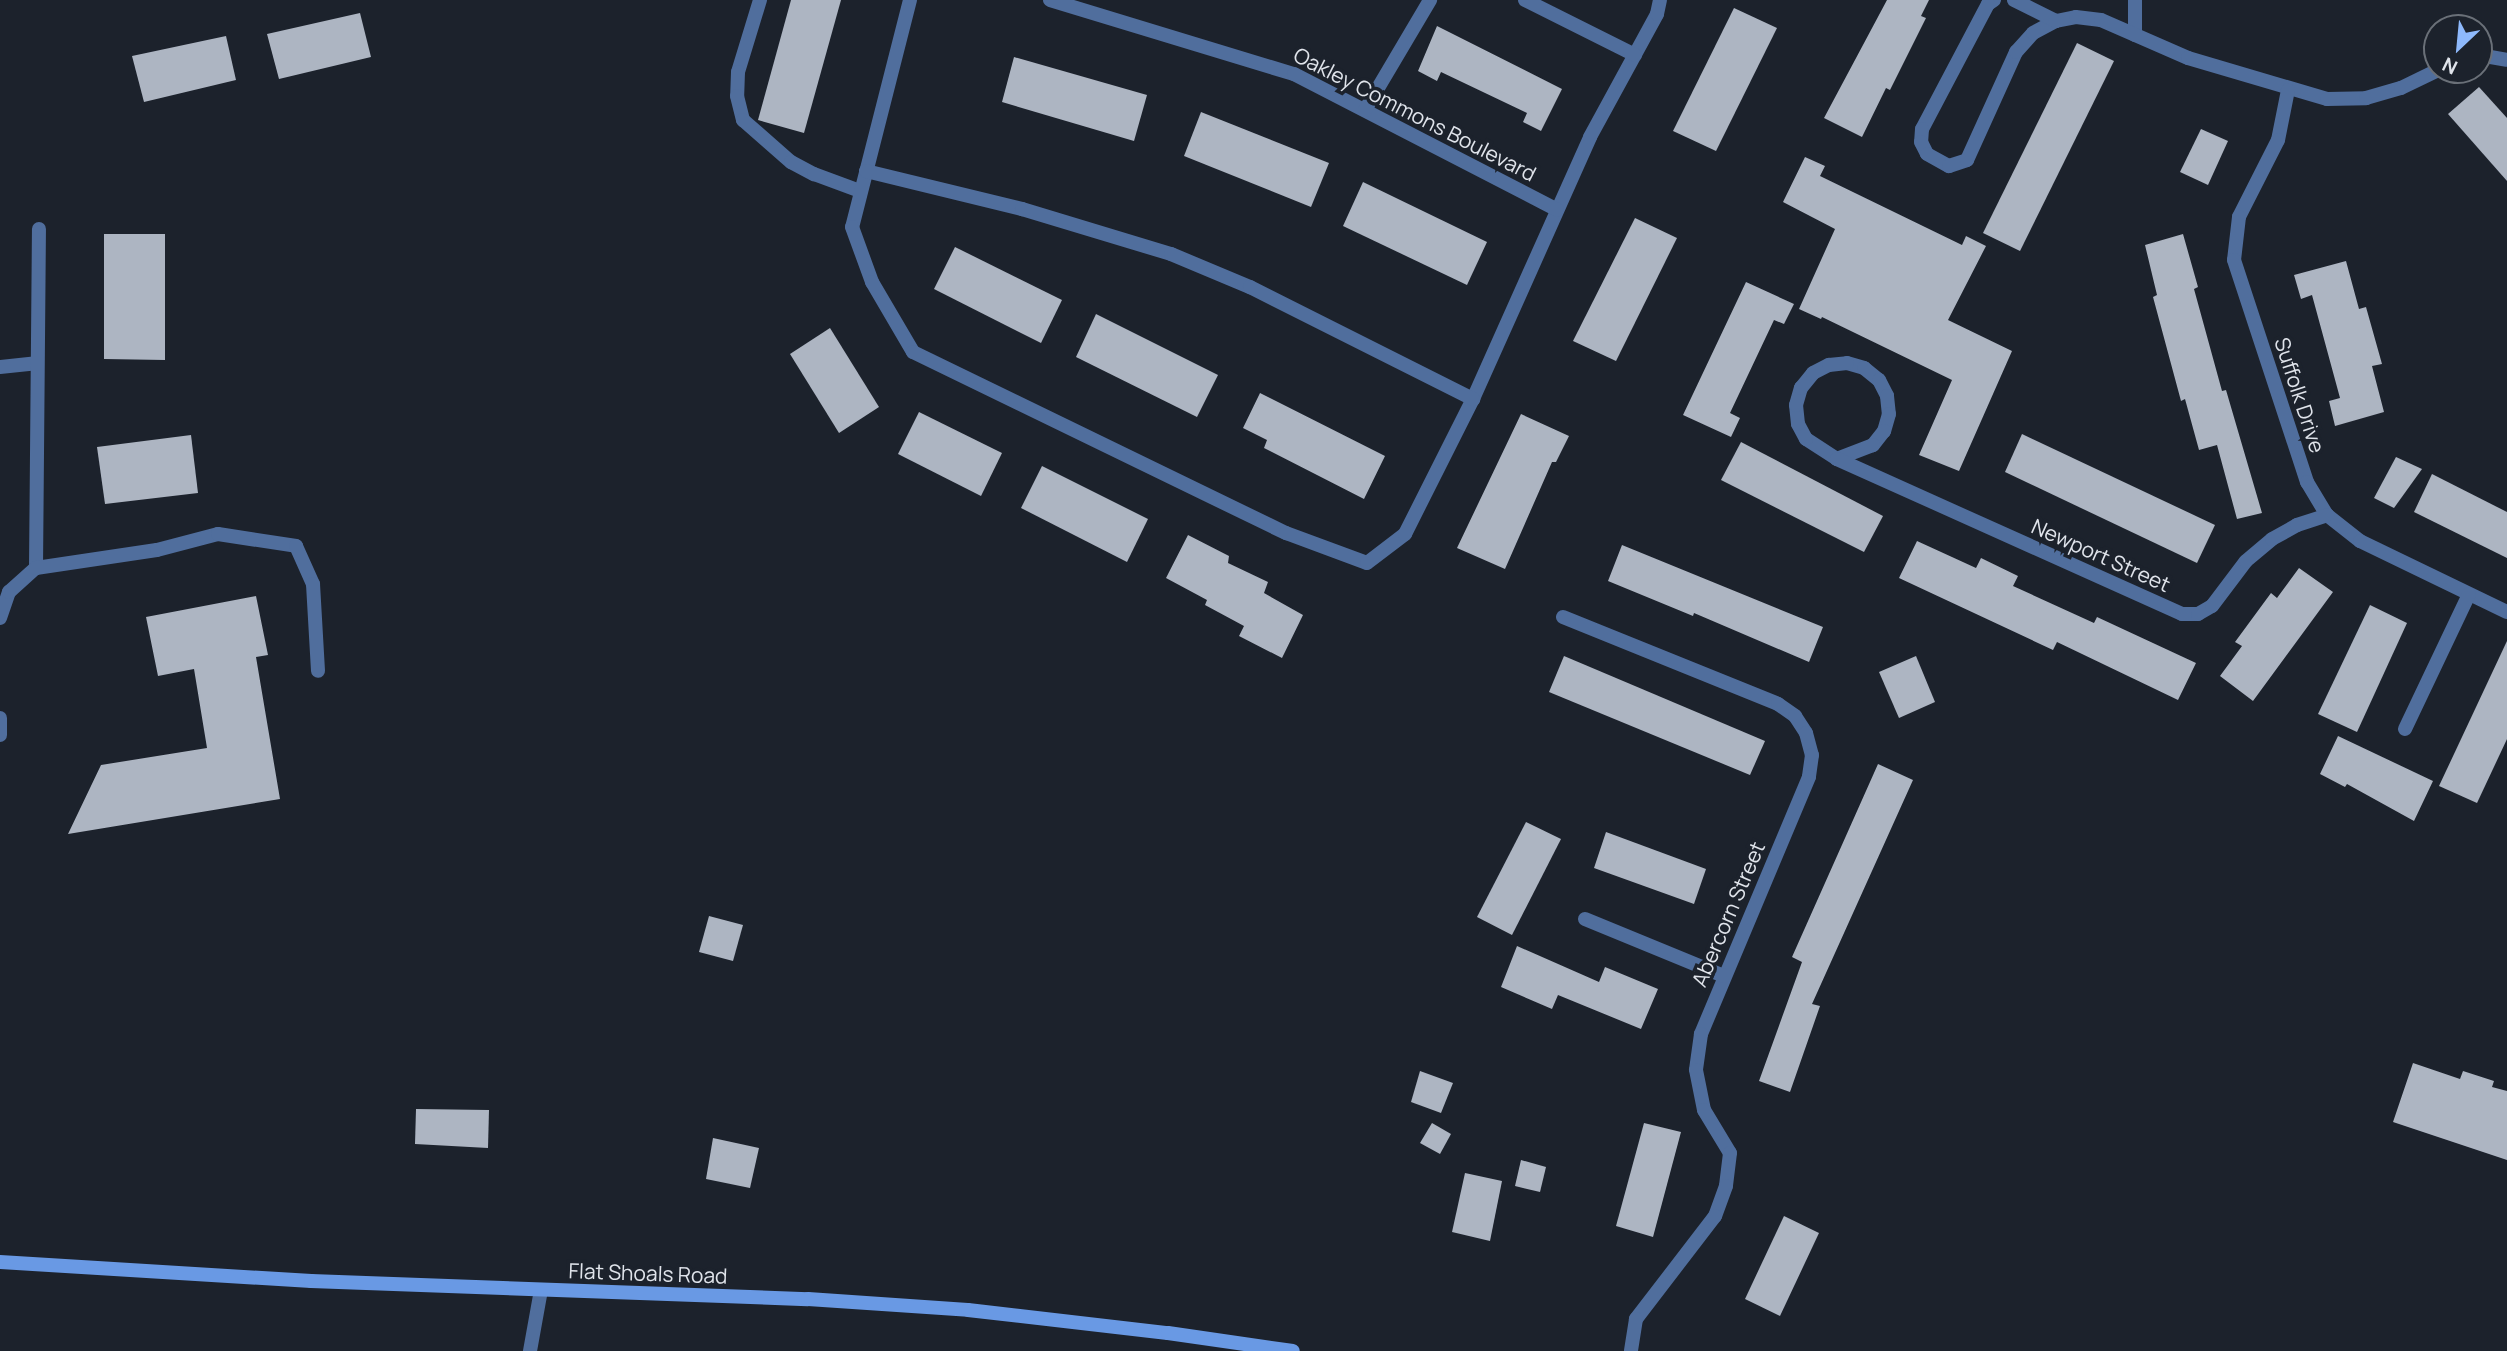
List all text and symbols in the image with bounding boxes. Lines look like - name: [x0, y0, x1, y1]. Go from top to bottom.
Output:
- north arrow: [2423, 14, 2493, 84]
- street label: Oakley Commons Boulevard: [1290, 42, 1540, 186]
- text: N: [2438, 51, 2462, 81]
- street label: Suffolk Drive: [2269, 334, 2331, 456]
- street label: Newport Street: [2028, 513, 2174, 597]
- street label: Abercorn Street: [1686, 838, 1770, 990]
- street label: Flat Shoals Road: [568, 1258, 728, 1288]

